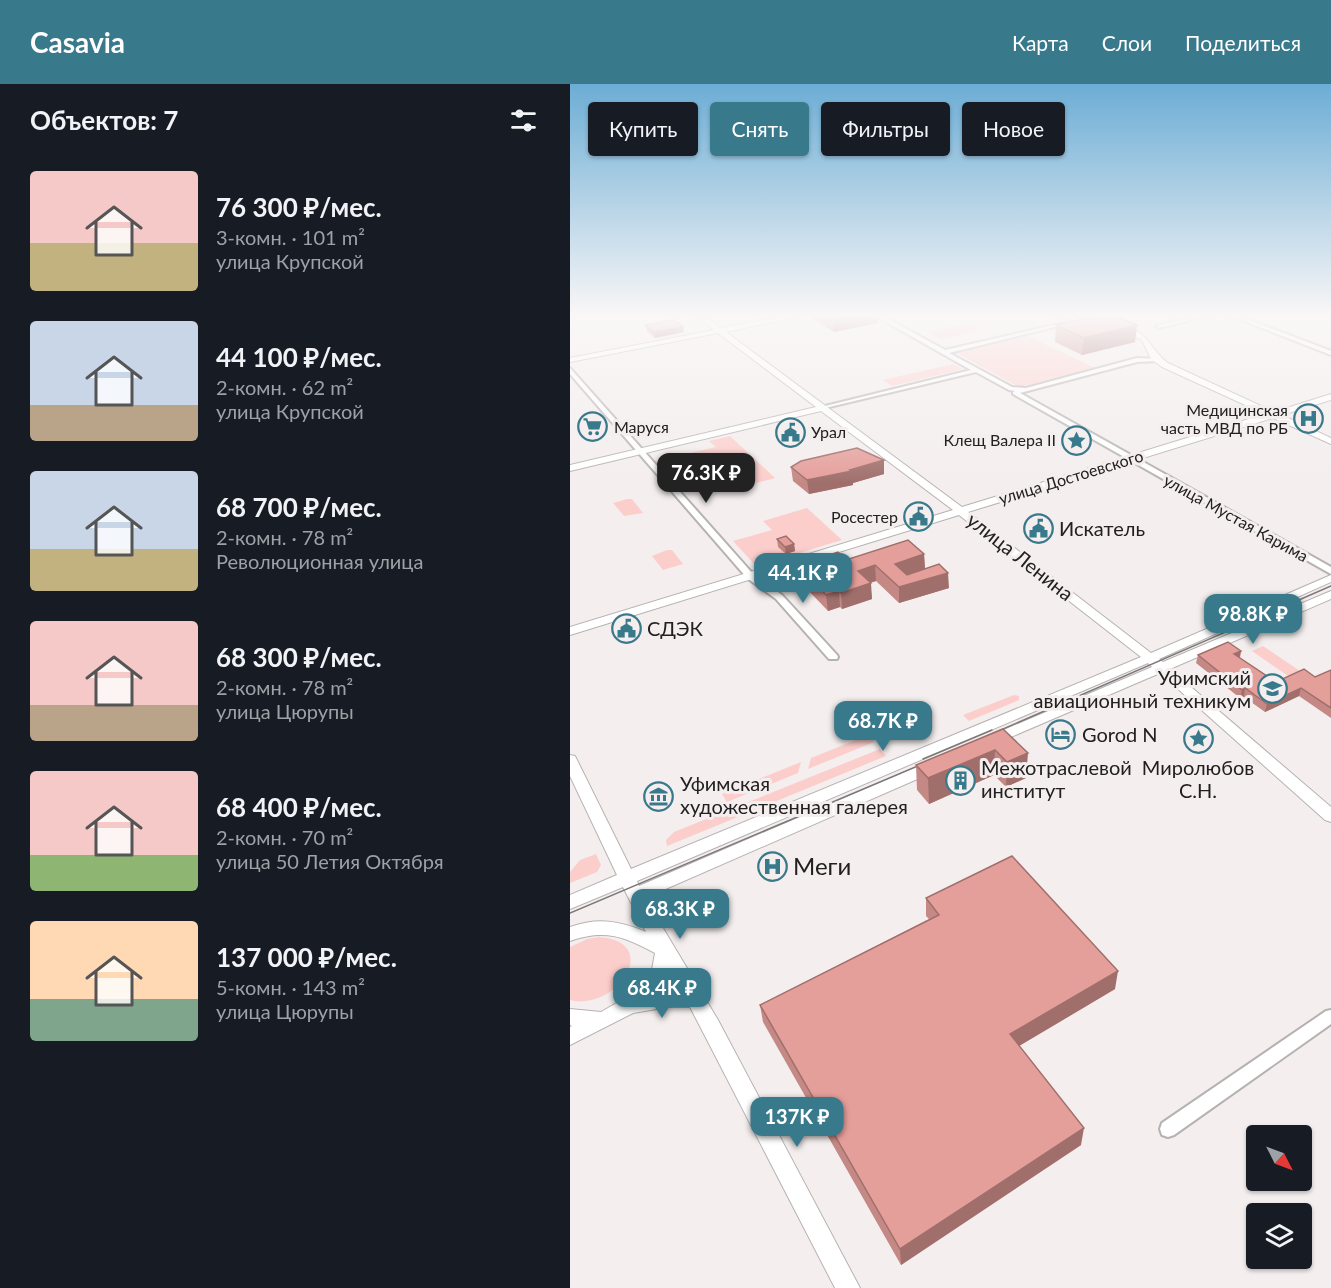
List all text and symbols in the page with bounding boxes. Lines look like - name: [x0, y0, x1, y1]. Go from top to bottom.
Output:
- text: Casavia: [30, 25, 125, 59]
- text: Карта: [1012, 30, 1069, 55]
- text: Слои: [1102, 30, 1152, 55]
- text: Поделиться: [1185, 30, 1301, 55]
- chip: Купить: [588, 102, 698, 156]
- chip: Снять: [710, 102, 809, 156]
- chip: Фильтры: [821, 102, 950, 156]
- chip: Новое: [962, 102, 1065, 156]
- text: Объектов: 7: [30, 104, 178, 136]
- icon: filters: [507, 104, 540, 137]
- text: 76 300 ₽/мес.: [216, 191, 382, 223]
- icon: home: [78, 195, 150, 267]
- text: 3-комн. · 101 m²: [216, 225, 365, 249]
- text: улица Крупской: [216, 249, 364, 273]
- text: 44 100 ₽/мес.: [216, 341, 382, 373]
- icon: home: [78, 345, 150, 417]
- text: 2-комн. · 62 m²: [216, 375, 353, 399]
- text: улица Крупской: [216, 399, 364, 423]
- place label: Медицинская часть МВД по РБ: [1161, 400, 1288, 437]
- hospital icon: Медицинская часть МВД по РБ: [1293, 403, 1325, 435]
- supermarket icon: Маруся: [577, 411, 609, 443]
- public building icon: Урал: [774, 416, 806, 448]
- place label: Маруся: [614, 417, 669, 436]
- place label: Урал: [811, 422, 846, 441]
- place icon: Клещ Валера II: [1061, 424, 1093, 456]
- place label: Клещ Валера II: [944, 430, 1056, 449]
- street label: улица Достоевского: [996, 446, 1145, 508]
- pin: 76.3K ₽: [651, 453, 761, 504]
- text: 76.3K ₽: [671, 460, 741, 484]
- street label: улица Мустая Карима: [1161, 470, 1312, 565]
- text: 68 700 ₽/мес.: [216, 491, 382, 523]
- icon: home: [78, 495, 150, 567]
- public building icon: Росестер: [903, 501, 935, 533]
- place label: Росестер: [831, 507, 898, 526]
- street label: улица Ленина: [963, 507, 1079, 605]
- public building icon: Искатель: [1022, 513, 1054, 545]
- place label: Искатель: [1059, 516, 1145, 540]
- text: 2-комн. · 78 m²: [216, 525, 353, 549]
- text: Революционная улица: [216, 549, 423, 573]
- pin: 44.1K ₽: [748, 553, 858, 604]
- text: 44.1K ₽: [768, 560, 838, 584]
- pin: 98.8K ₽: [1198, 594, 1308, 645]
- text: 98.8K ₽: [1218, 601, 1288, 625]
- public building icon: СДЭК: [610, 613, 642, 645]
- place label: СДЭК: [647, 616, 704, 640]
- text: 68 300 ₽/мес.: [216, 641, 382, 673]
- icon: home: [78, 645, 150, 717]
- place label: Уфимский авиационный техникум: [1034, 665, 1251, 712]
- school or university icon: Уфимский авиационный техникум: [1256, 673, 1288, 705]
- text: 2-комн. · 78 m²: [216, 675, 353, 699]
- text: улица Цюрупы: [216, 699, 354, 723]
- pin: 68.7K ₽: [828, 701, 938, 752]
- text: 68.7K ₽: [848, 708, 918, 732]
- hotel icon: Gorod N: [1045, 719, 1077, 751]
- place label: Gorod N: [1082, 722, 1158, 746]
- place icon: Миролюбов С.Н.: [1182, 722, 1214, 754]
- place label: Межотраслевой институт: [981, 755, 1132, 802]
- place label: Миролюбов С.Н.: [1142, 755, 1254, 802]
- building icon: Межотраслевой институт: [944, 764, 976, 796]
- place label: Уфимская художественная галерея: [680, 771, 908, 818]
- museum icon: Уфимская художественная галерея: [643, 780, 675, 812]
- text: 68 400 ₽/мес.: [216, 791, 382, 823]
- icon: home: [78, 795, 150, 867]
- text: 2-комн. · 70 m²: [216, 825, 353, 849]
- text: улица 50 Летия Октября: [216, 849, 444, 873]
- hospital icon: Меги: [756, 851, 788, 883]
- place label: Меги: [793, 851, 851, 880]
- pin: 68.3K ₽: [625, 889, 735, 940]
- text: 68.3K ₽: [645, 896, 715, 920]
- text: 137 000 ₽/мес.: [216, 941, 397, 973]
- icon: home: [78, 945, 150, 1017]
- pin: 68.4K ₽: [607, 968, 717, 1019]
- text: 5-комн. · 143 m²: [216, 975, 365, 999]
- text: 68.4K ₽: [627, 975, 697, 999]
- text: улица Цюрупы: [216, 999, 354, 1023]
- pin: 137K ₽: [748, 1097, 846, 1148]
- text: 137K ₽: [764, 1104, 830, 1128]
- north arrow: [1246, 1125, 1312, 1191]
- map controls: [1246, 1125, 1312, 1269]
- button: layers: [1246, 1203, 1312, 1269]

